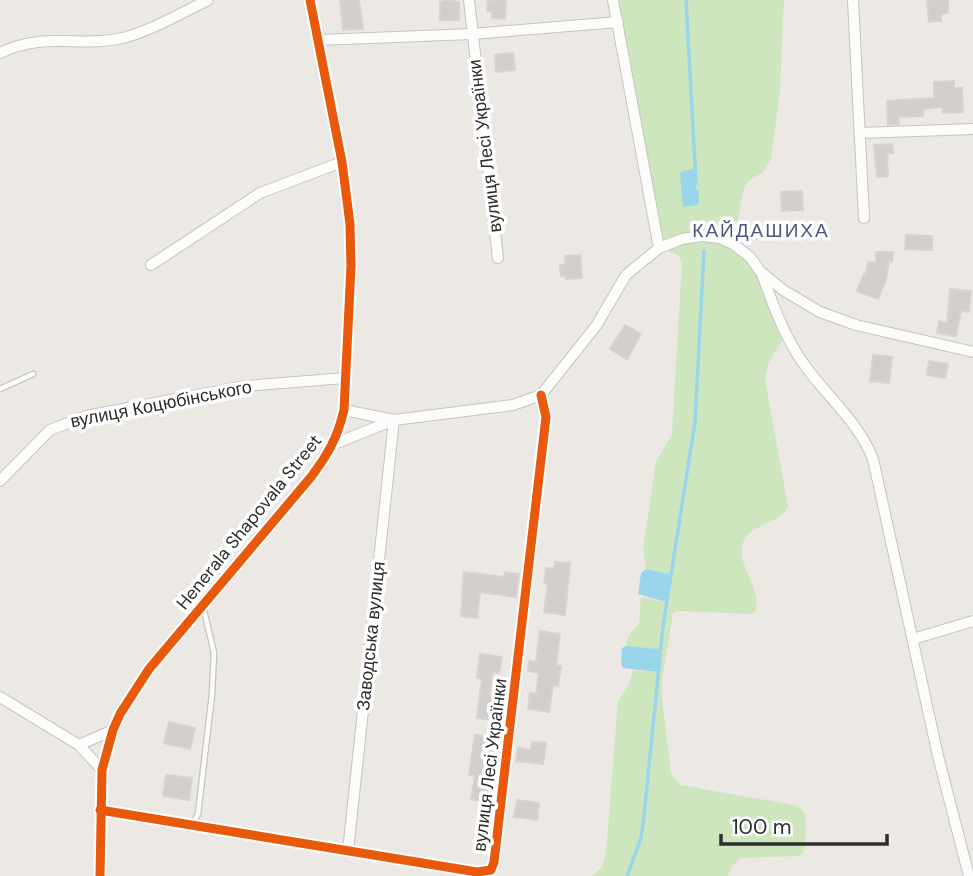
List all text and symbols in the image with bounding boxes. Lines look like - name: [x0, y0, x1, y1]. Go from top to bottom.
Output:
- street label: вулиця Лесі Українки: [462, 58, 508, 234]
- district label: КАЙДАШИХА: [692, 218, 830, 243]
- street label: вулиця Коцюбінського: [68, 375, 254, 433]
- street label: Henerala Shapovala Street: [171, 430, 327, 614]
- street label: Заводська вулиця: [351, 560, 391, 712]
- street label: вулиця Лесі Українки: [467, 677, 513, 853]
- scale bar: [721, 802, 887, 846]
- text: 100 m: [732, 813, 792, 841]

